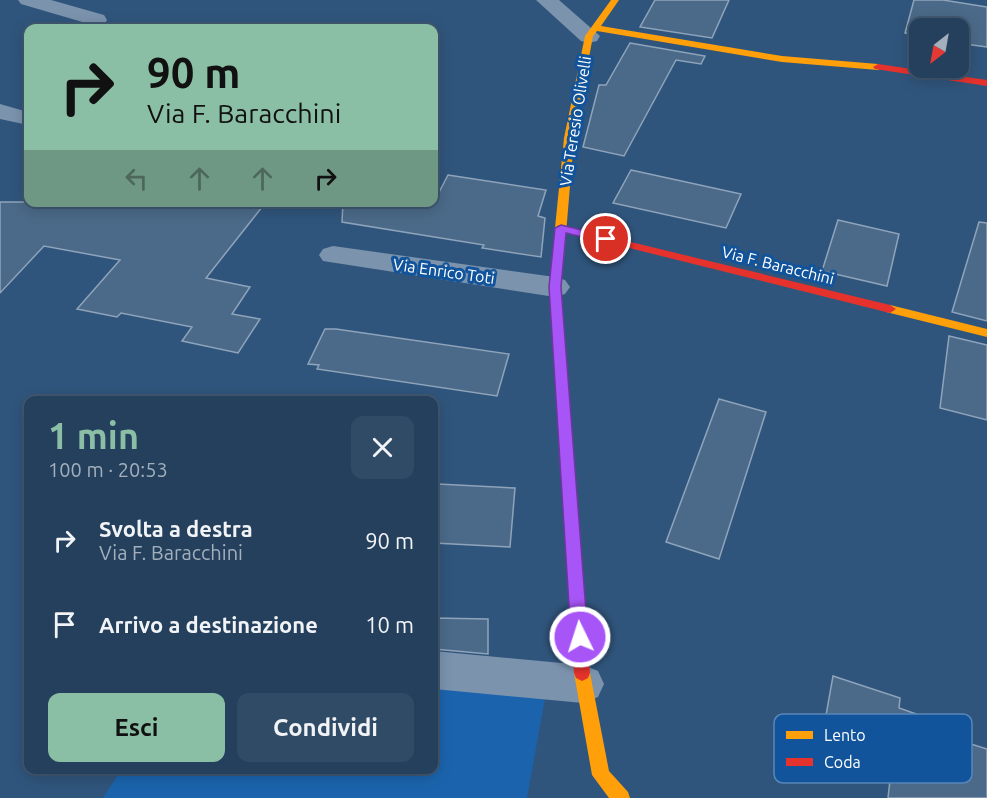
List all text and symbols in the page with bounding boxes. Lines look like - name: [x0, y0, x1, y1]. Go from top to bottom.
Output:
- north arrow: [909, 18, 969, 78]
- map controls: [909, 18, 969, 78]
- icon: right: [48, 48, 126, 126]
- text: 90 m: [147, 49, 241, 96]
- street label: Via Teresio Olivelli: [556, 55, 594, 187]
- text: Via F. Baracchini: [147, 98, 341, 128]
- icon: left: [120, 162, 153, 195]
- icon: ahead: [183, 162, 216, 195]
- icon: ahead: [246, 162, 279, 195]
- icon: right: [309, 162, 342, 195]
- pin: [580, 213, 631, 264]
- icon: arrive: [589, 222, 622, 255]
- street label: Via F. Baracchini: [720, 242, 836, 288]
- street label: Via Enrico Toti: [392, 255, 496, 287]
- text: 1 min: [48, 415, 139, 456]
- button: close: [351, 416, 414, 479]
- text: 100 m · 20:53: [48, 458, 168, 481]
- text: Svolta a destra: [99, 516, 253, 541]
- icon: right: [48, 524, 81, 557]
- text: 90 m: [365, 528, 414, 553]
- text: Via F. Baracchini: [99, 541, 243, 564]
- position arrow: [548, 605, 612, 669]
- icon: arrive: [48, 608, 81, 641]
- text: Arrivo a destinazione: [99, 612, 318, 637]
- text: 10 m: [365, 612, 414, 637]
- button: Esci: [48, 693, 225, 762]
- button: Condividi: [237, 693, 414, 762]
- legend: [774, 714, 972, 783]
- text: Lento: [824, 726, 866, 744]
- text: Coda: [824, 753, 861, 771]

